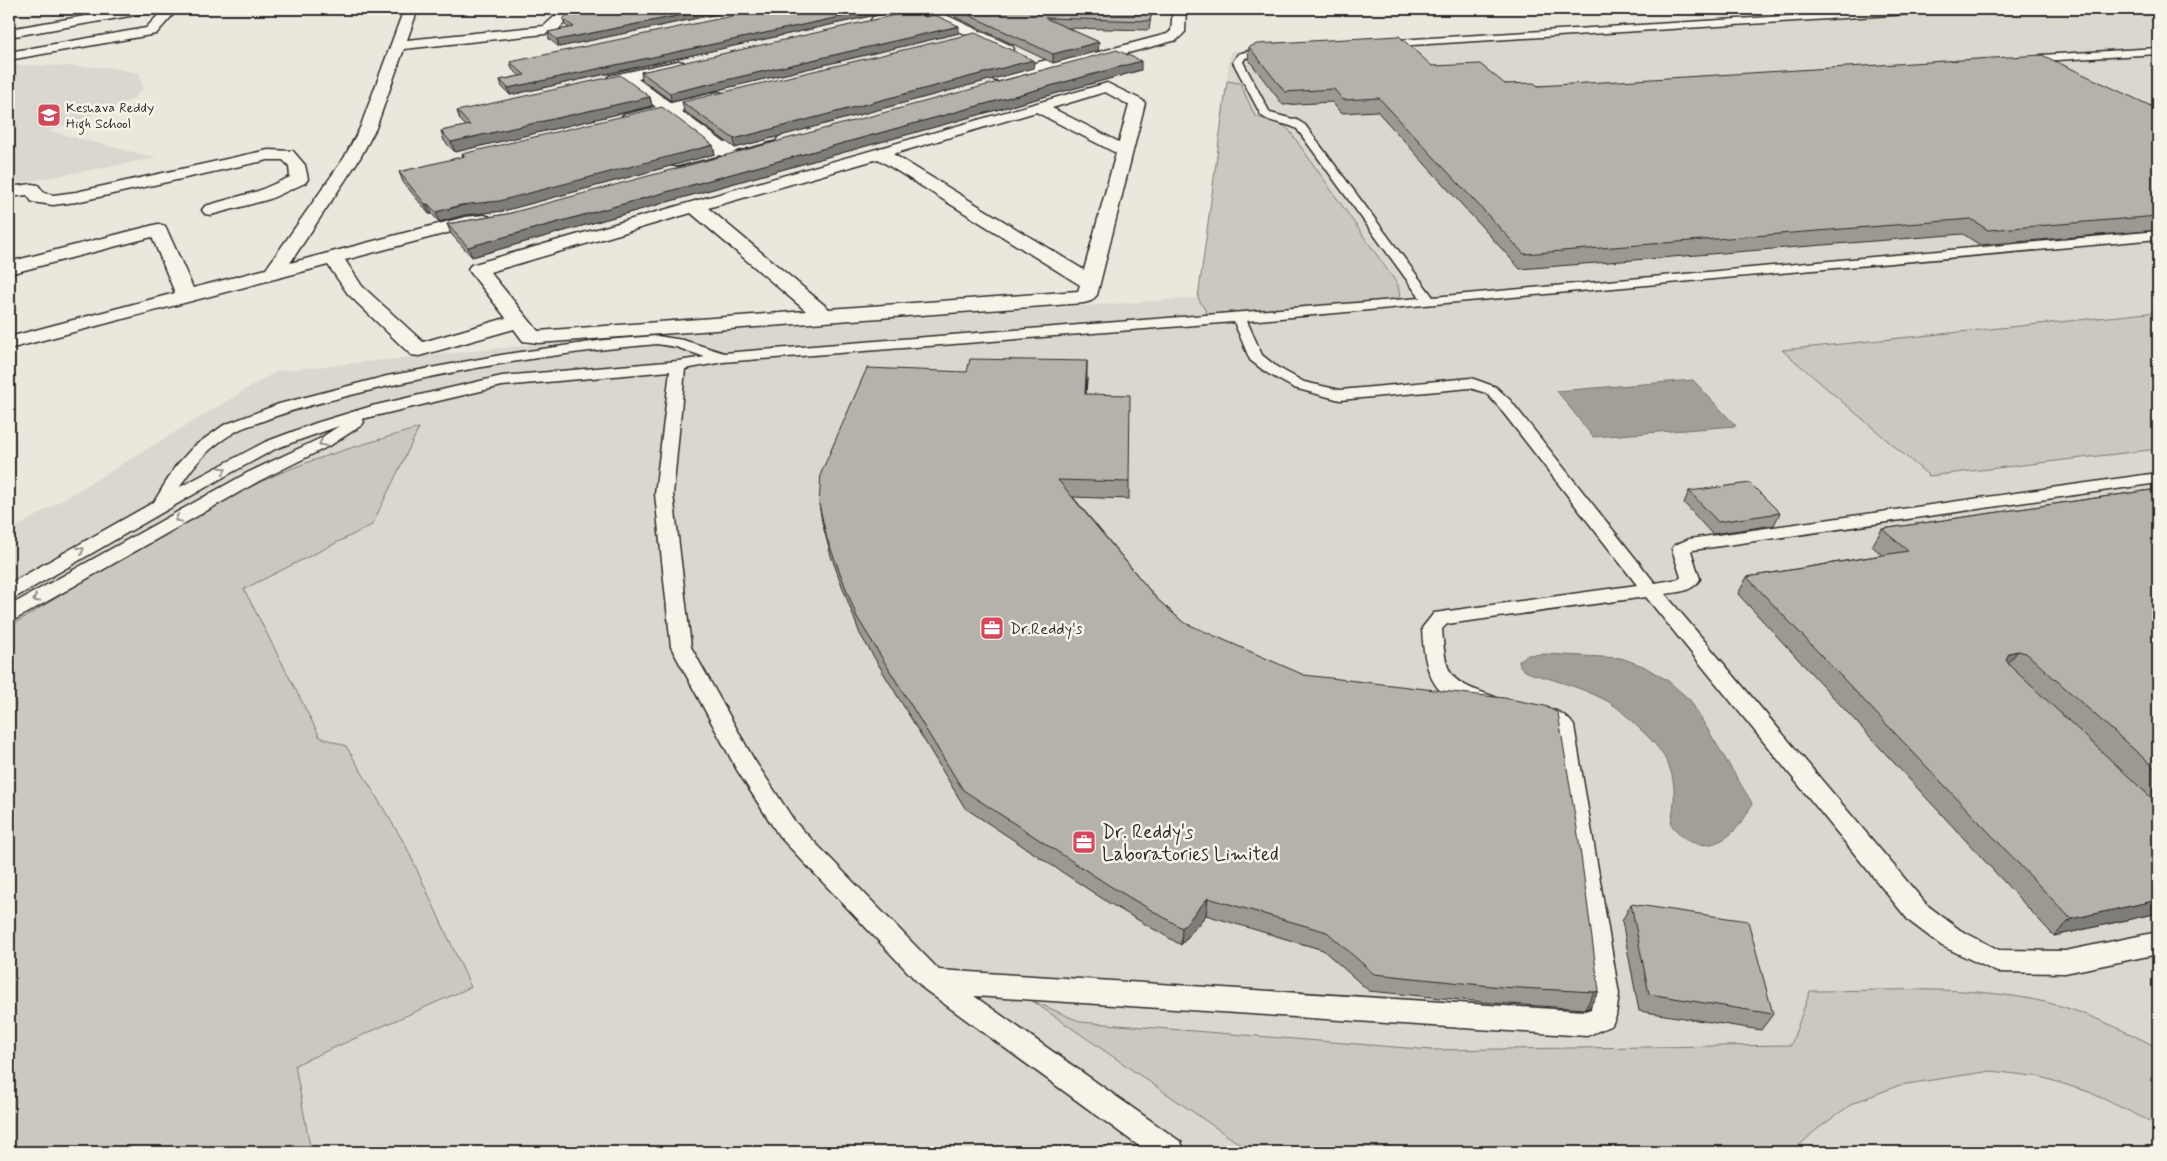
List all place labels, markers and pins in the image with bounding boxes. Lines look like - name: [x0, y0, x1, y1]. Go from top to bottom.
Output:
- place label: Keshava Reddy High School: [66, 99, 154, 135]
- school or university icon: Keshava Reddy High School: [36, 102, 62, 128]
- office icon: Dr.Reddy's: [979, 615, 1005, 641]
- place label: Dr.Reddy's: [1010, 619, 1083, 640]
- place label: Dr. Reddy's Laboratories Limited: [1102, 820, 1279, 867]
- office icon: Dr. Reddy's Laboratories Limited: [1071, 829, 1097, 855]

